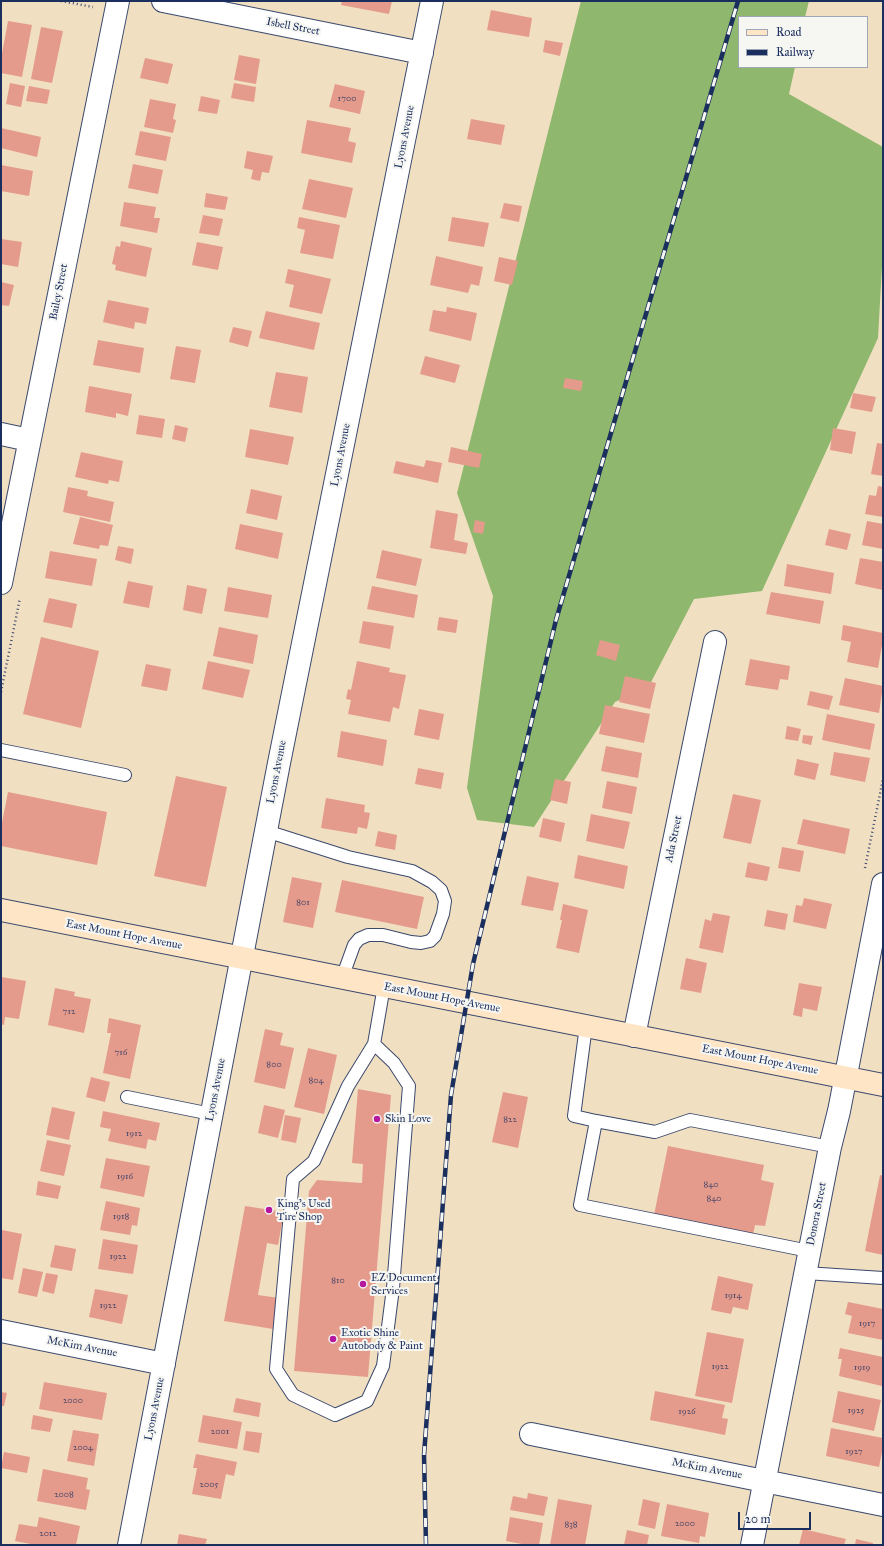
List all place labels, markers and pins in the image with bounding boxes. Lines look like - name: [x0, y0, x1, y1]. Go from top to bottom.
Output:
- place label: Skin Love: [385, 1112, 431, 1126]
- marker: Skin Love: [372, 1114, 382, 1124]
- place label: King's Used Tire Shop: [277, 1197, 331, 1223]
- marker: King's Used Tire Shop: [264, 1205, 274, 1215]
- place label: EZ Document Services: [371, 1271, 437, 1297]
- marker: EZ Document Services: [358, 1279, 368, 1289]
- place label: Exotic Shine Autobody & Paint: [341, 1326, 423, 1352]
- marker: Exotic Shine Autobody & Paint: [328, 1334, 338, 1344]

